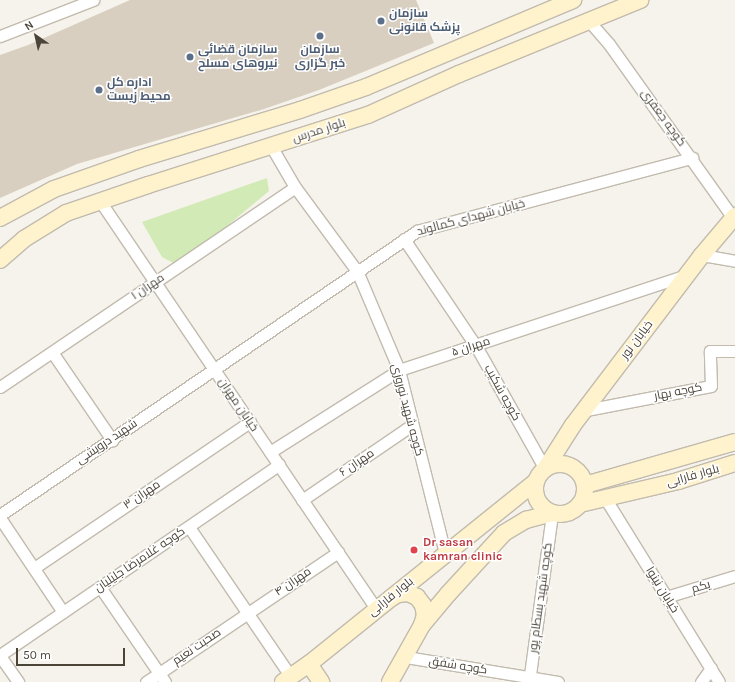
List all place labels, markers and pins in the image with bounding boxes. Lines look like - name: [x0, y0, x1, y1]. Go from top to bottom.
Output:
- place label: سازمان پزشک قانونی: [389, 7, 460, 35]
- marker: سازمان پزشک قانونی: [376, 16, 386, 26]
- marker: سازمان خبر گزاری: [315, 31, 325, 41]
- place label: سازمان قضائی نیروهای مسلح: [198, 43, 278, 71]
- place label: سازمان خبر گزاری: [295, 43, 345, 71]
- marker: سازمان قضائی نیروهای مسلح: [185, 52, 195, 62]
- place label: اداره کل محیط زیست: [107, 76, 171, 104]
- marker: اداره کل محیط زیست: [94, 85, 104, 95]
- place label: Dr sasan kamran clinic: [423, 536, 502, 564]
- marker: Dr sasan kamran clinic: [408, 544, 420, 556]

